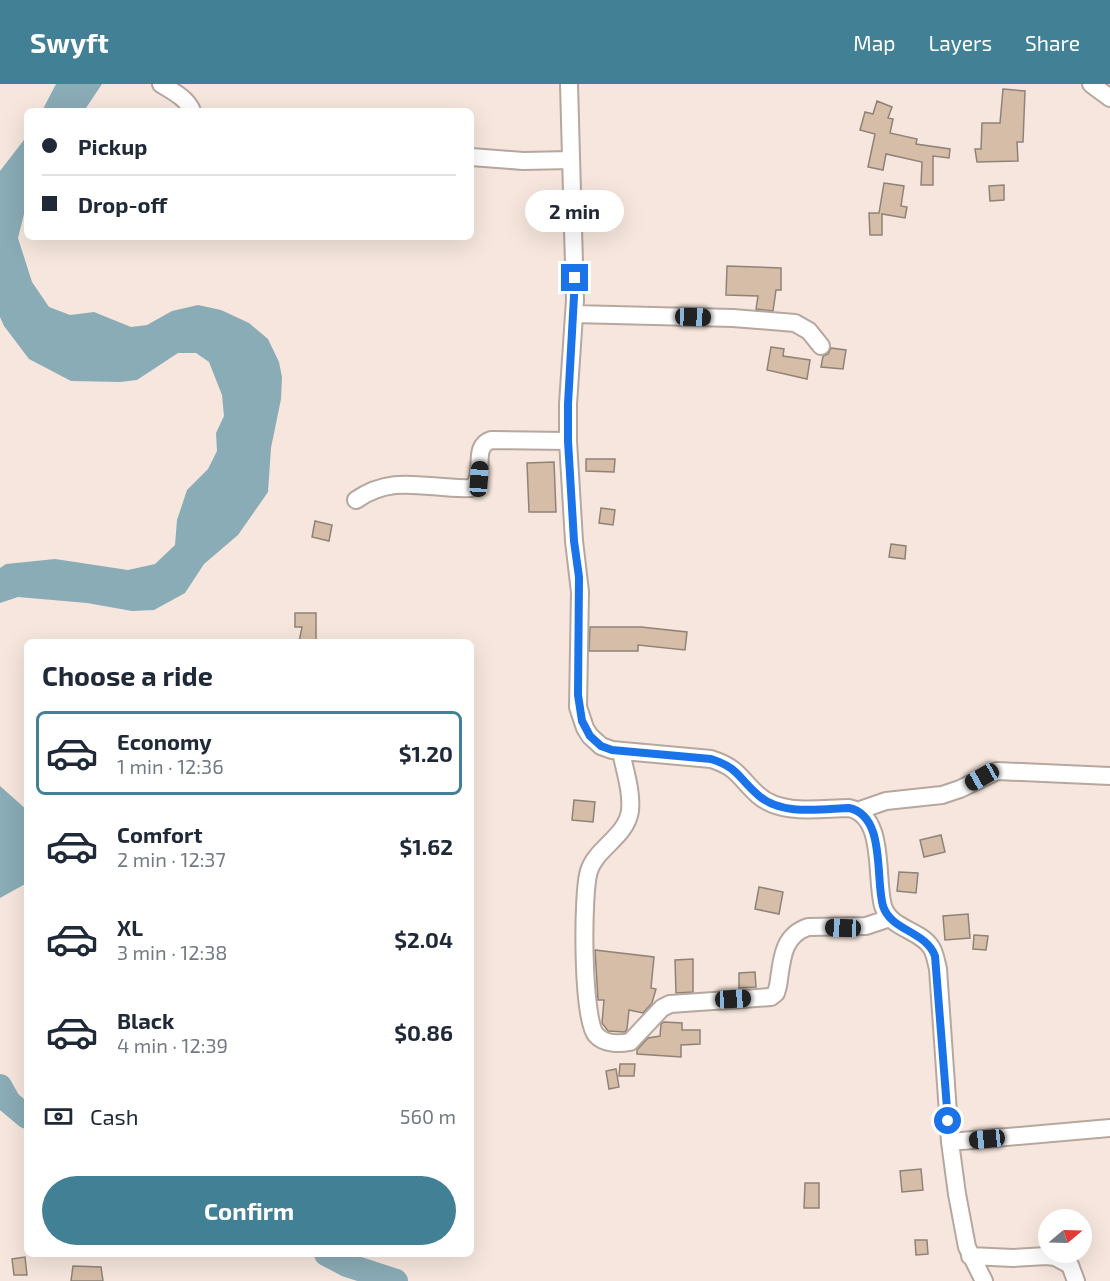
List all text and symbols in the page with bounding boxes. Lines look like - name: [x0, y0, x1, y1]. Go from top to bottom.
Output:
- text: Swyft: [30, 25, 109, 59]
- text: Map: [853, 30, 895, 55]
- text: Layers: [928, 30, 992, 55]
- text: Share: [1025, 30, 1080, 55]
- text: Pickup: [78, 133, 147, 159]
- text: Drop-off: [78, 191, 167, 217]
- callout: 2 min: [526, 191, 624, 233]
- text: 2 min: [549, 199, 600, 223]
- route end: [561, 264, 588, 291]
- car: [675, 307, 711, 327]
- car: [469, 460, 489, 498]
- text: Choose a ride: [42, 659, 213, 691]
- icon: car: [45, 726, 99, 780]
- text: Economy: [117, 728, 212, 754]
- text: $1.20: [399, 740, 453, 766]
- text: 1 min · 12:36: [117, 754, 224, 778]
- car: [962, 760, 1002, 794]
- icon: car: [45, 819, 99, 873]
- text: Comfort: [117, 821, 202, 847]
- text: $1.62: [400, 833, 453, 859]
- text: 2 min · 12:37: [117, 847, 226, 871]
- icon: car: [45, 912, 99, 966]
- text: XL: [117, 914, 143, 940]
- car: [825, 918, 861, 938]
- text: $2.04: [394, 926, 453, 952]
- text: 3 min · 12:38: [117, 940, 228, 964]
- car: [715, 989, 751, 1009]
- icon: car: [45, 1005, 99, 1059]
- text: Black: [117, 1007, 174, 1033]
- text: $0.86: [394, 1019, 453, 1045]
- text: 4 min · 12:39: [117, 1033, 228, 1057]
- icon: cash: [42, 1100, 75, 1133]
- text: Cash: [90, 1103, 139, 1129]
- text: 560 m: [400, 1104, 456, 1128]
- route start: [934, 1107, 961, 1134]
- car: [968, 1128, 1006, 1150]
- button: Confirm: [42, 1176, 456, 1245]
- north arrow: [1038, 1209, 1092, 1263]
- map controls: [1038, 1209, 1092, 1263]

